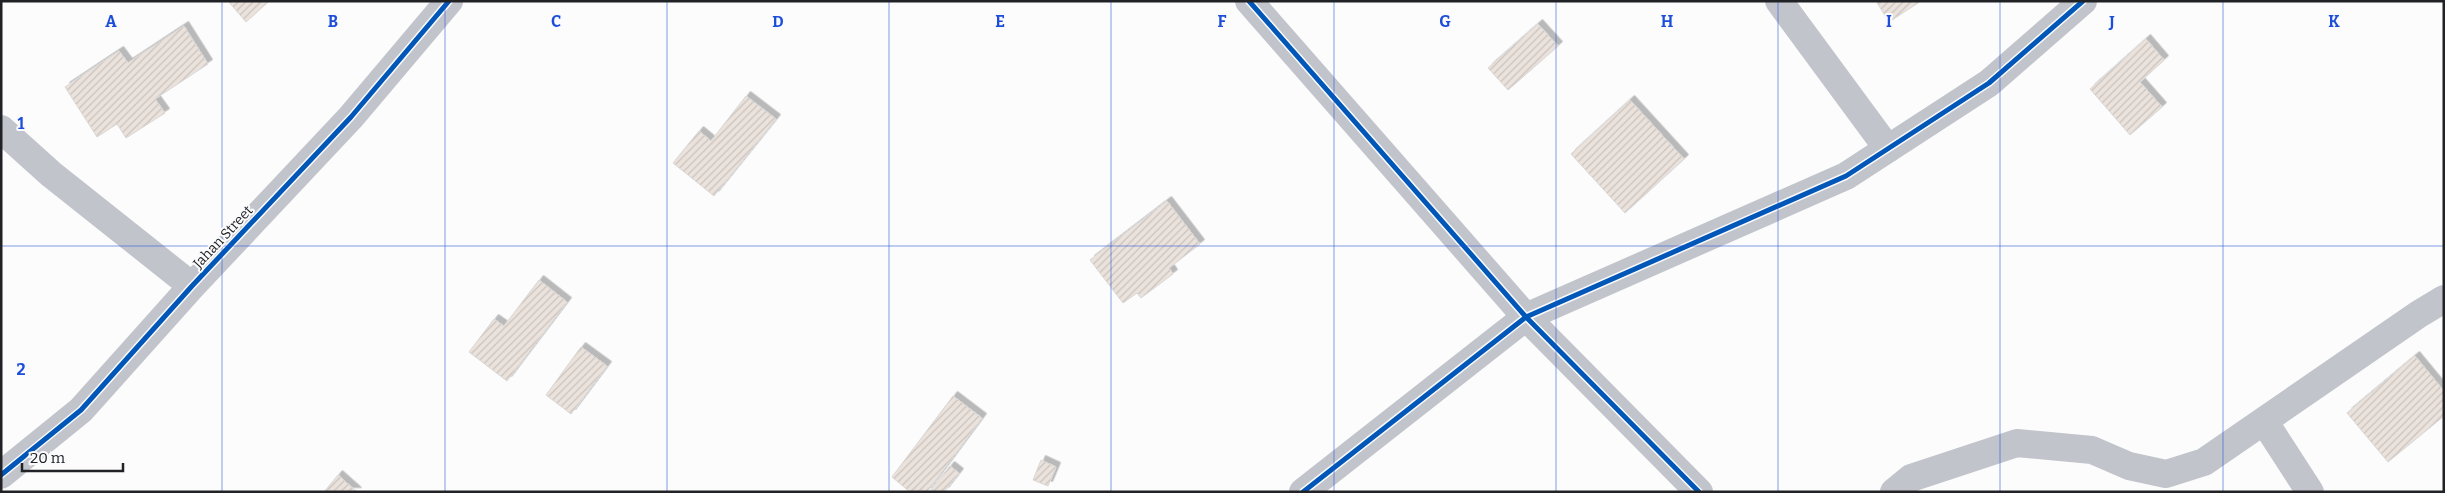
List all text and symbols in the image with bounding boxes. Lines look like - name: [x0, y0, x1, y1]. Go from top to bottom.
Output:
- text: A: [105, 12, 117, 31]
- text: B: [328, 12, 338, 31]
- text: C: [551, 12, 561, 31]
- text: D: [772, 12, 784, 31]
- text: E: [995, 12, 1005, 31]
- text: F: [1218, 12, 1227, 31]
- text: G: [1439, 12, 1451, 31]
- text: H: [1661, 12, 1674, 31]
- text: I: [1886, 12, 1892, 31]
- text: J: [2108, 12, 2115, 31]
- text: K: [2328, 12, 2340, 31]
- text: 1: [18, 114, 25, 133]
- street label: Jahan Street: [189, 202, 256, 273]
- text: 2: [16, 360, 26, 379]
- scale bar: [22, 440, 124, 472]
- text: 20 m: [30, 449, 66, 467]

